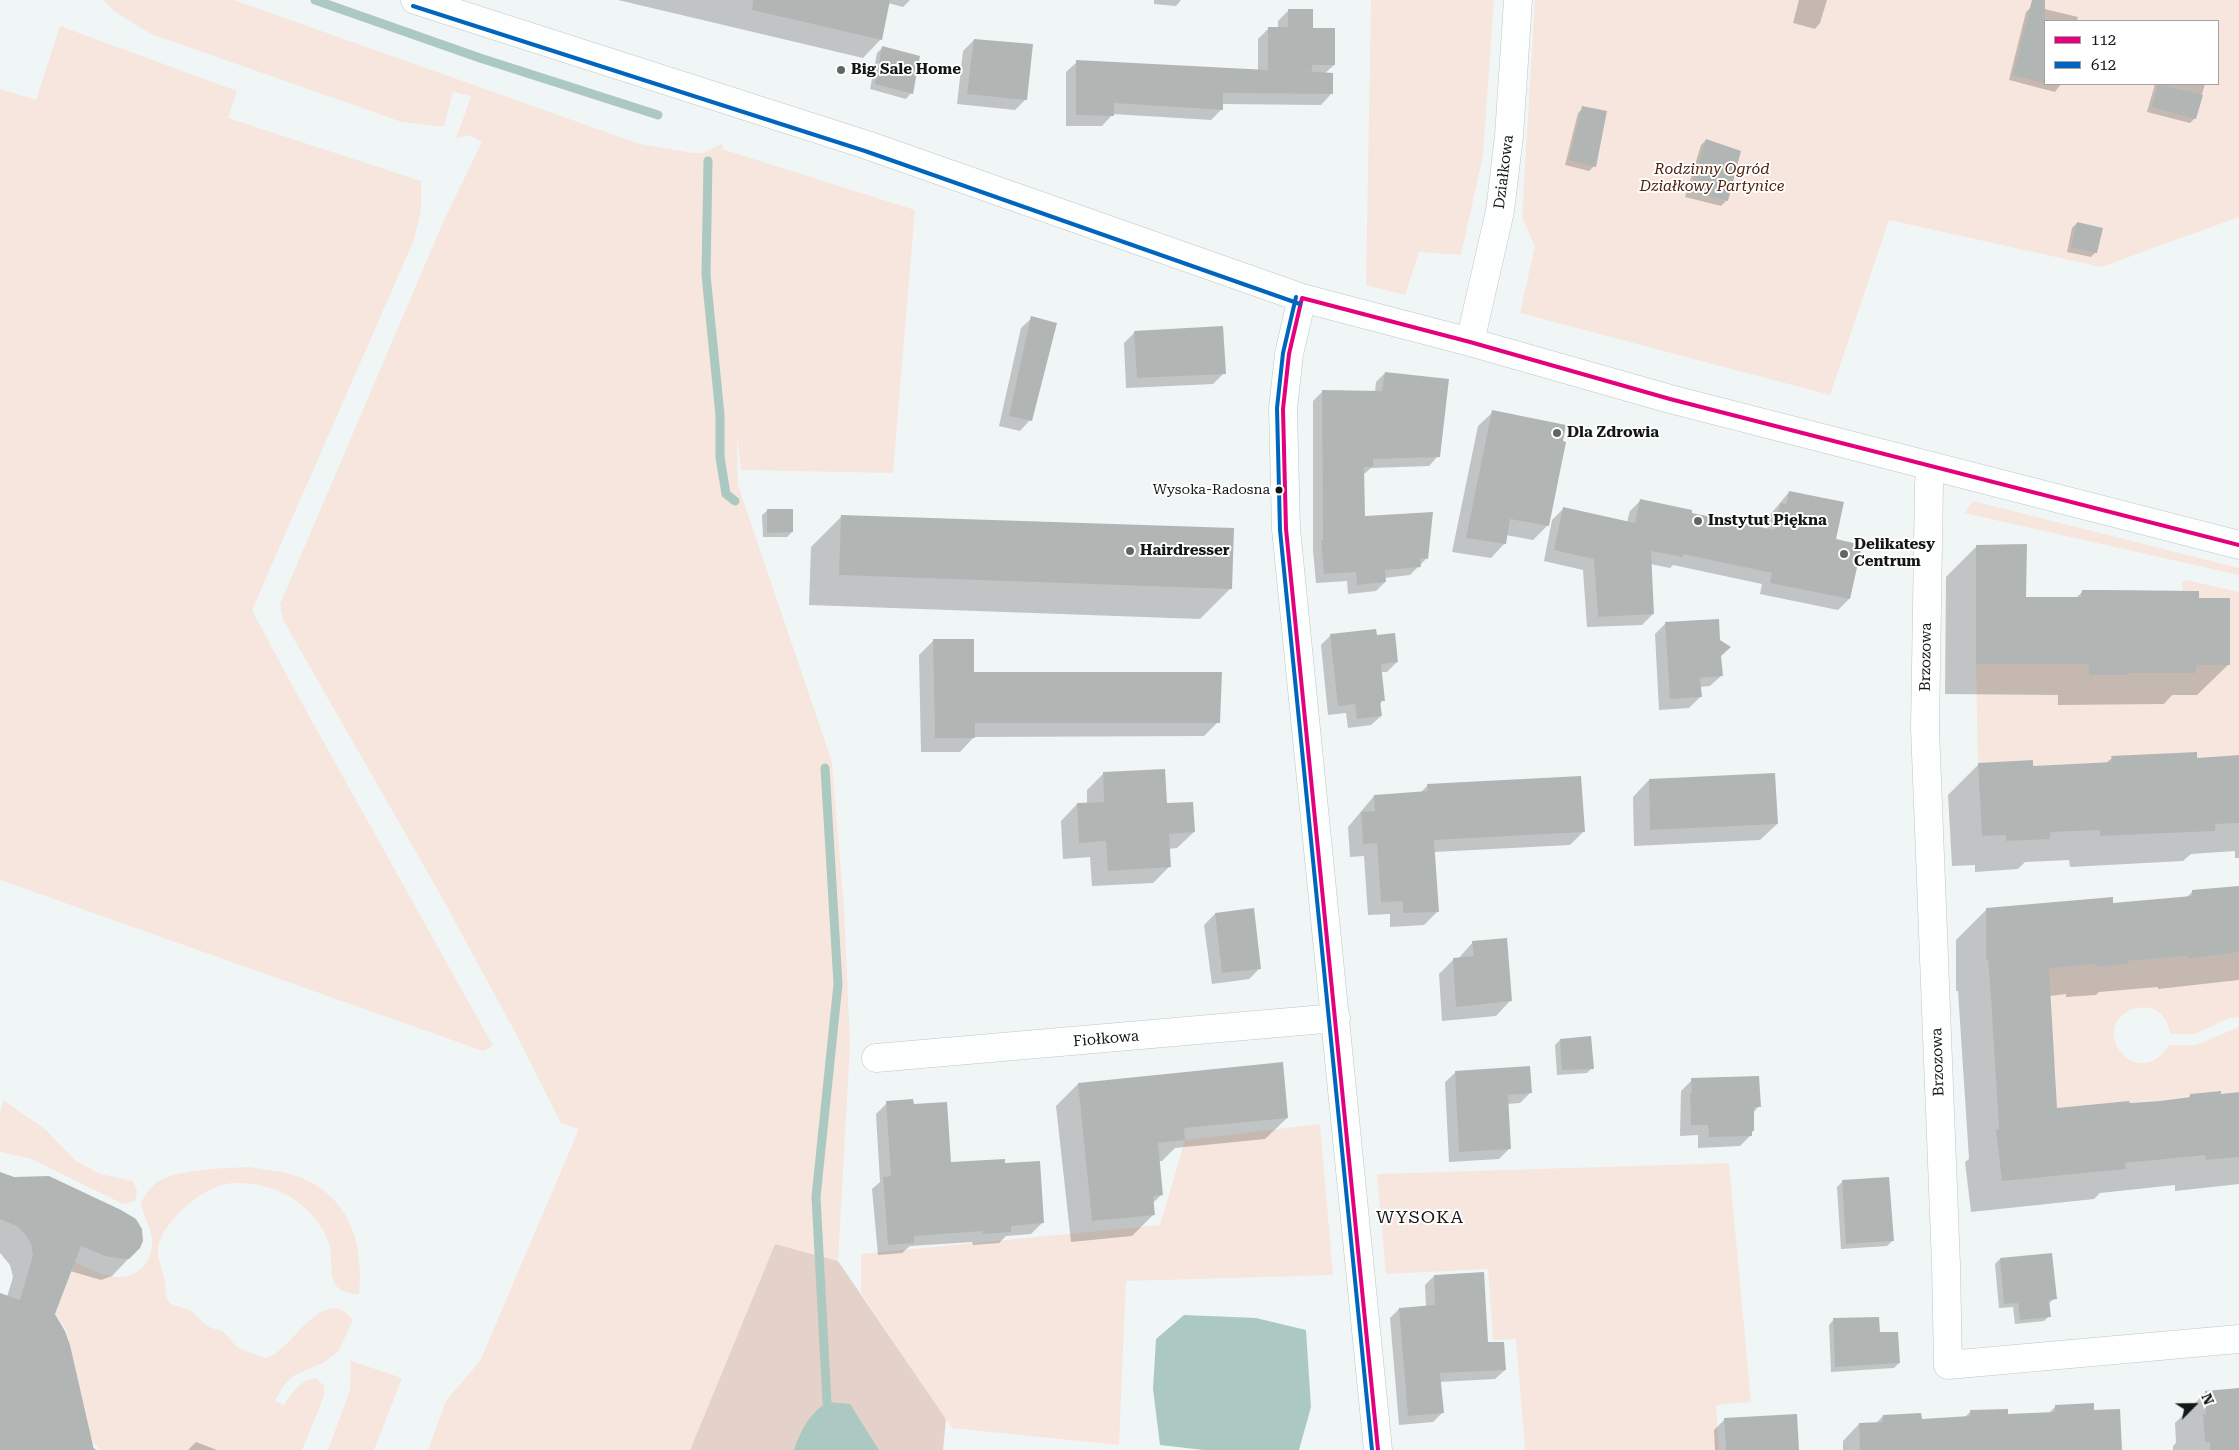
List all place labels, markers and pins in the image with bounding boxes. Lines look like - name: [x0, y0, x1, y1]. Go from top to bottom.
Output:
- place label: Big Sale Home: [851, 61, 961, 79]
- marker: Big Sale Home: [835, 64, 847, 76]
- place label: Dla Zdrowia: [1567, 424, 1659, 442]
- marker: Dla Zdrowia: [1551, 427, 1563, 439]
- place label: Wysoka-Radosna: [1153, 482, 1270, 498]
- marker: Wysoka-Radosna: [1274, 485, 1284, 495]
- place label: Instytut Piękna: [1708, 512, 1827, 530]
- marker: Instytut Piękna: [1692, 515, 1704, 527]
- place label: Delikatesy Centrum: [1854, 536, 1935, 571]
- place label: Hairdresser: [1140, 542, 1230, 560]
- marker: Hairdresser: [1124, 545, 1136, 557]
- marker: Delikatesy Centrum: [1838, 548, 1850, 560]

